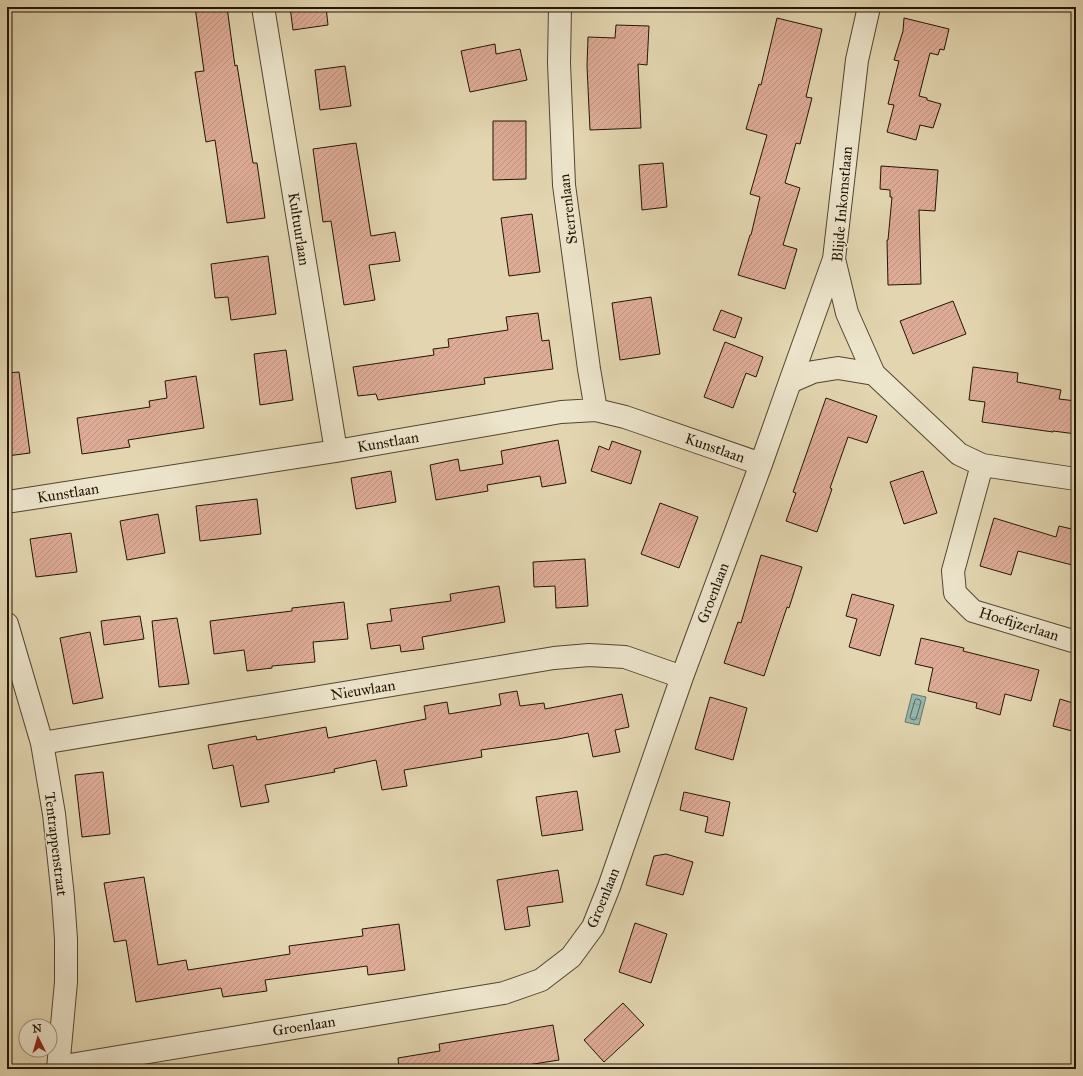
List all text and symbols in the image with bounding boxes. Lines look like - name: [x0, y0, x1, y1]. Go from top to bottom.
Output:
- street label: Blijde Inkomstlaan: [828, 145, 856, 263]
- street label: Sterrenlaan: [555, 173, 581, 245]
- street label: Kultuurlaan: [284, 191, 314, 267]
- street label: Kunstlaan: [356, 428, 420, 456]
- street label: Kunstlaan: [683, 429, 747, 467]
- street label: Kunstlaan: [36, 479, 100, 507]
- street label: Groenlaan: [693, 560, 733, 626]
- street label: Hoefijzerlaan: [977, 603, 1061, 645]
- street label: Nieuwlaan: [329, 676, 397, 704]
- street label: Tentrappenstraat: [41, 791, 71, 898]
- street label: Groenlaan: [583, 865, 623, 931]
- street label: Groenlaan: [271, 1012, 337, 1040]
- north arrow: [18, 1018, 58, 1058]
- text: N: [32, 1022, 43, 1035]

